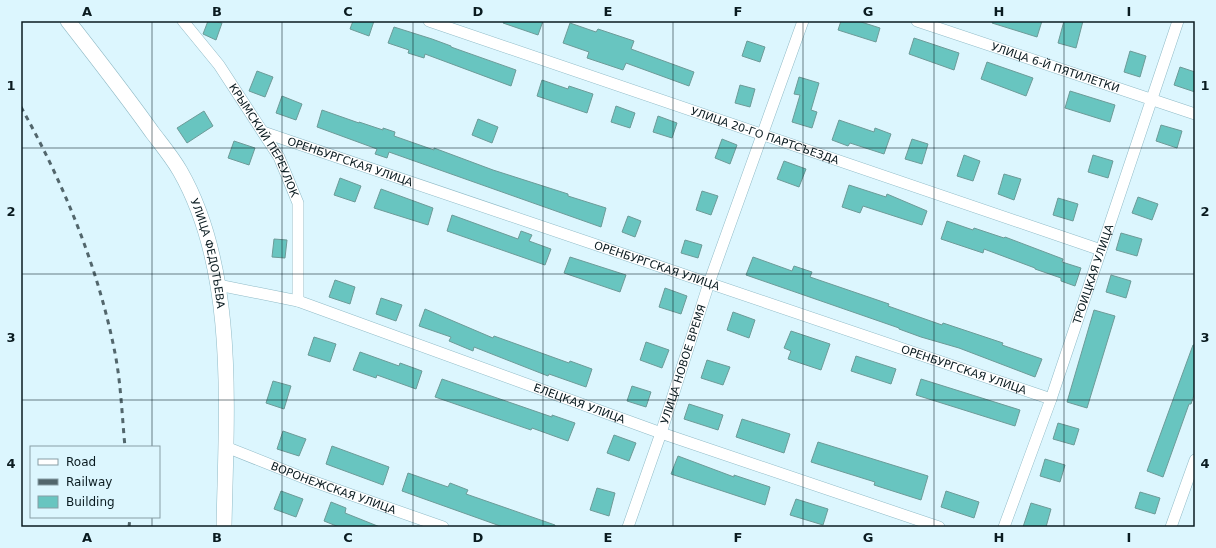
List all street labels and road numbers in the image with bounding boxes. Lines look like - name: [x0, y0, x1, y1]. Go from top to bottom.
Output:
- street label: УЛИЦА 6-Й ПЯТИЛЕТКИ: [989, 40, 1121, 95]
- street label: КРЫМСКИЙ ПЕРЕУЛОК: [226, 81, 301, 200]
- street label: УЛИЦА 20-ГО ПАРТСЪЕЗДА: [689, 105, 841, 167]
- street label: ОРЕНБУРГСКАЯ УЛИЦА: [286, 135, 415, 189]
- street label: УЛИЦА ФЕДОТЬЕВА: [187, 197, 227, 309]
- street label: ТРОИЦКАЯ УЛИЦА: [1070, 222, 1116, 327]
- street label: ОРЕНБУРГСКАЯ УЛИЦА: [592, 239, 722, 293]
- street label: УЛИЦА НОВОЕ ВРЕМЯ: [658, 303, 709, 426]
- street label: ОРЕНБУРГСКАЯ УЛИЦА: [899, 343, 1029, 397]
- street label: ЕЛЕЦКАЯ УЛИЦА: [532, 381, 627, 427]
- street label: ВОРОНЕЖСКАЯ УЛИЦА: [269, 460, 398, 517]

